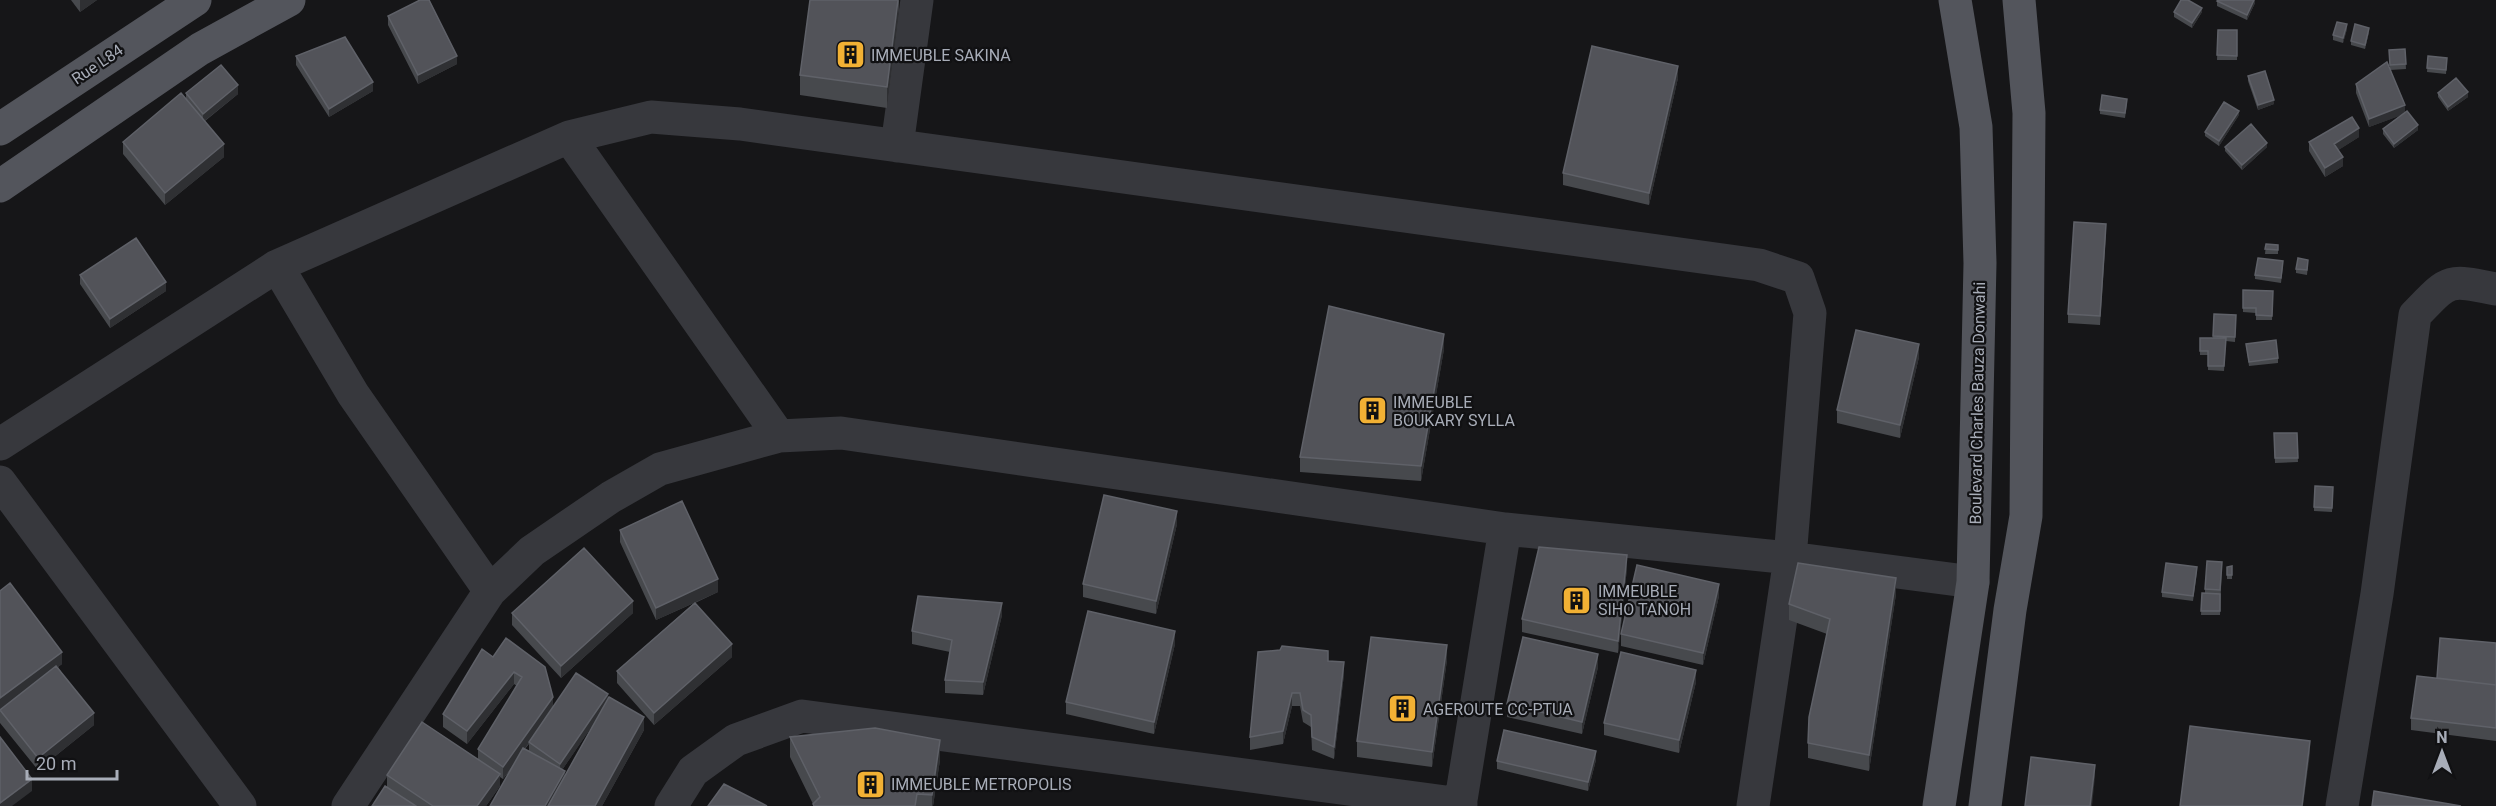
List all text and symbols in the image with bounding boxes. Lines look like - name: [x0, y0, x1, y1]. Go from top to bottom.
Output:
- building icon: IMMEUBLE SAKINA: [834, 39, 866, 71]
- street label: Rue L84: [68, 40, 127, 88]
- place label: IMMEUBLE SAKINA: [871, 46, 1011, 65]
- street label: Boulevard Charles Bauza Donwahi: [1966, 281, 1989, 525]
- place label: IMMEUBLE BOUKARY SYLLA: [1393, 393, 1515, 430]
- building icon: IMMEUBLE BOUKARY SYLLA: [1356, 395, 1388, 427]
- place label: IMMEUBLE SIHO TANOH: [1598, 582, 1691, 619]
- building icon: IMMEUBLE SIHO TANOH: [1561, 584, 1593, 616]
- building icon: AGEROUTE CC-PTUA: [1386, 693, 1418, 725]
- place label: AGEROUTE CC-PTUA: [1423, 700, 1573, 719]
- north arrow: [2412, 722, 2472, 782]
- text: N: [2436, 728, 2448, 747]
- scale bar: [27, 743, 117, 781]
- text: 20 m: [36, 753, 76, 774]
- building icon: IMMEUBLE METROPOLIS: [854, 768, 886, 800]
- place label: IMMEUBLE METROPOLIS: [891, 775, 1072, 794]

